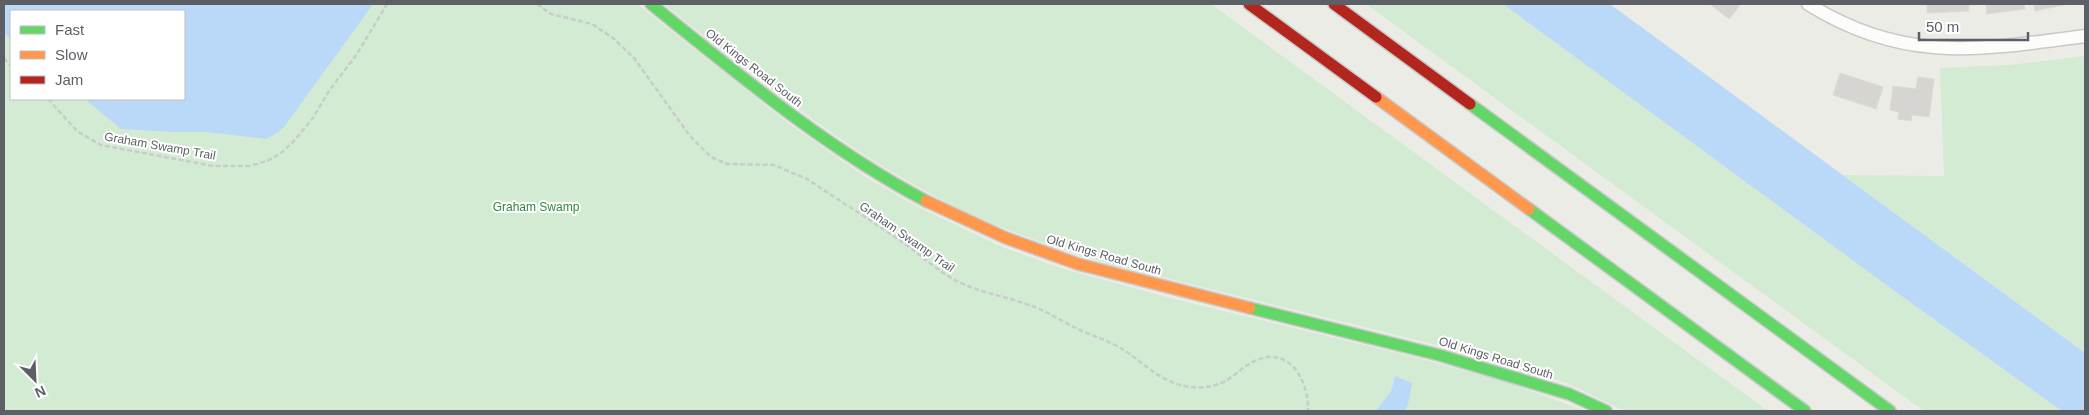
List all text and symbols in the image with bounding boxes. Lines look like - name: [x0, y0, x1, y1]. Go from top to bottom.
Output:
- legend: [10, 10, 185, 100]
- scale bar: [1919, 10, 2028, 42]
- text: 50 m: [1926, 18, 1959, 35]
- text: Fast: [55, 21, 85, 38]
- street label: Old Kings Road South: [703, 26, 805, 110]
- text: Slow: [55, 46, 88, 63]
- text: Jam: [55, 71, 83, 88]
- street label: Graham Swamp Trail: [103, 129, 217, 163]
- street label: Graham Swamp Trail: [857, 199, 957, 275]
- park label: Graham Swamp: [493, 200, 580, 214]
- street label: Old Kings Road South: [1045, 232, 1163, 278]
- street label: Old Kings Road South: [1437, 334, 1555, 382]
- north arrow: [10, 355, 60, 405]
- text: N: [32, 383, 48, 401]

